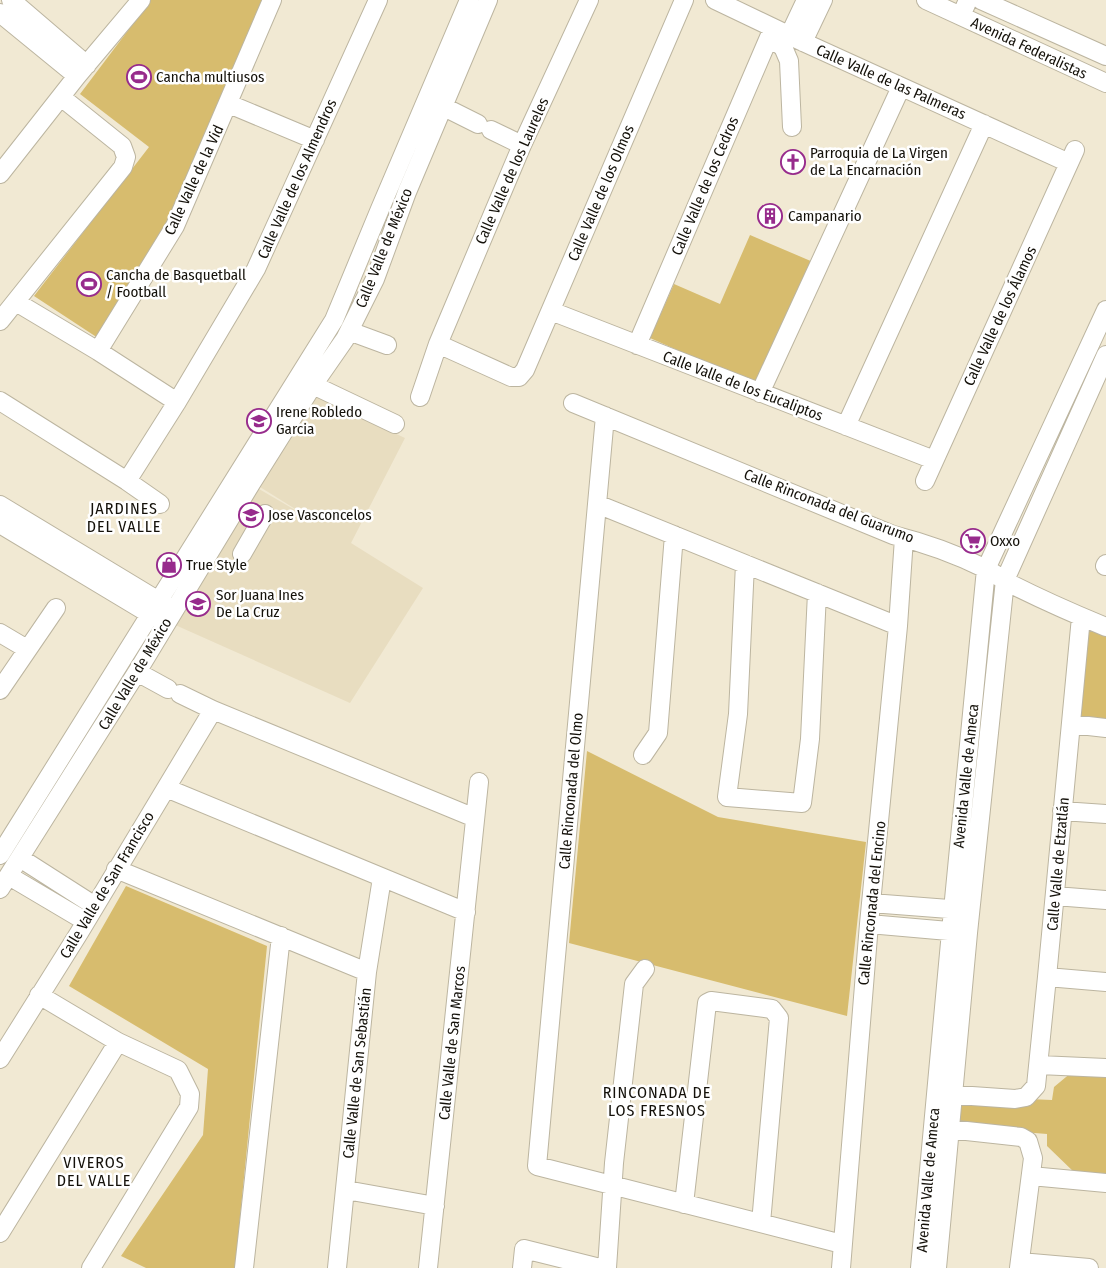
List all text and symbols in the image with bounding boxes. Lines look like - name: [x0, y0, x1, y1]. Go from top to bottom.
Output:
- street label: Avenida Federalistas: [968, 13, 1090, 83]
- street label: Calle Valle de las Palmeras: [813, 41, 969, 123]
- sports icon: Cancha multiusos: [126, 64, 152, 90]
- place label: Cancha multiusos: [156, 68, 265, 86]
- street label: Calle Valle de los Laureles: [471, 95, 553, 247]
- street label: Calle Valle de los Almendros: [254, 96, 340, 262]
- street label: Calle Valle de los Cedros: [668, 114, 742, 258]
- street label: Calle Valle de la Vid: [161, 122, 227, 238]
- street label: Calle Valle de los Olmos: [564, 122, 638, 264]
- place label: Parroquia de La Virgen de La Encarnación: [810, 144, 948, 179]
- church icon: Parroquia de La Virgen de La Encarnación: [780, 149, 806, 175]
- street label: Calle Valle de México: [352, 185, 416, 311]
- building icon: Campanario: [757, 203, 783, 229]
- place label: Campanario: [788, 207, 862, 225]
- street label: Calle Valle de los Álamos: [960, 243, 1040, 389]
- place label: Cancha de Basquetball / Football: [106, 266, 246, 301]
- sports icon: Cancha de Basquetball / Football: [76, 271, 102, 297]
- street label: Calle Valle de los Eucaliptos: [660, 347, 826, 425]
- place label: Irene Robledo Garcia: [276, 403, 362, 438]
- school or university icon: Irene Robledo Garcia: [246, 408, 272, 434]
- street label: Calle Rinconada del Guarumo: [741, 465, 917, 547]
- district label: JARDINES DEL VALLE: [87, 499, 161, 536]
- school or university icon: Jose Vasconcelos: [238, 502, 264, 528]
- place label: Jose Vasconcelos: [268, 506, 372, 524]
- supermarket icon: Oxxo: [960, 528, 986, 554]
- place label: Oxxo: [990, 532, 1020, 550]
- shop icon: True Style: [156, 552, 182, 578]
- place label: True Style: [186, 556, 247, 574]
- place label: Sor Juana Ines De La Cruz: [216, 586, 304, 621]
- school or university icon: Sor Juana Ines De La Cruz: [185, 591, 211, 617]
- street label: Calle Valle de México: [94, 615, 176, 733]
- street label: Avenida Valle de Ameca: [949, 703, 983, 849]
- street label: Calle Rinconada del Olmo: [555, 712, 587, 870]
- street label: Calle Valle de Etzatlán: [1043, 796, 1073, 932]
- street label: Calle Valle de San Francisco: [56, 808, 158, 962]
- street label: Calle Rinconada del Encino: [854, 820, 890, 986]
- street label: Calle Valle de San Marcos: [435, 965, 469, 1121]
- street label: Calle Valle de San Sebastián: [339, 987, 375, 1159]
- district label: RINCONADA DE LOS FRESNOS: [603, 1083, 711, 1120]
- street label: Avenida Valle de Ameca: [913, 1107, 943, 1253]
- district label: VIVEROS DEL VALLE: [57, 1153, 131, 1190]

